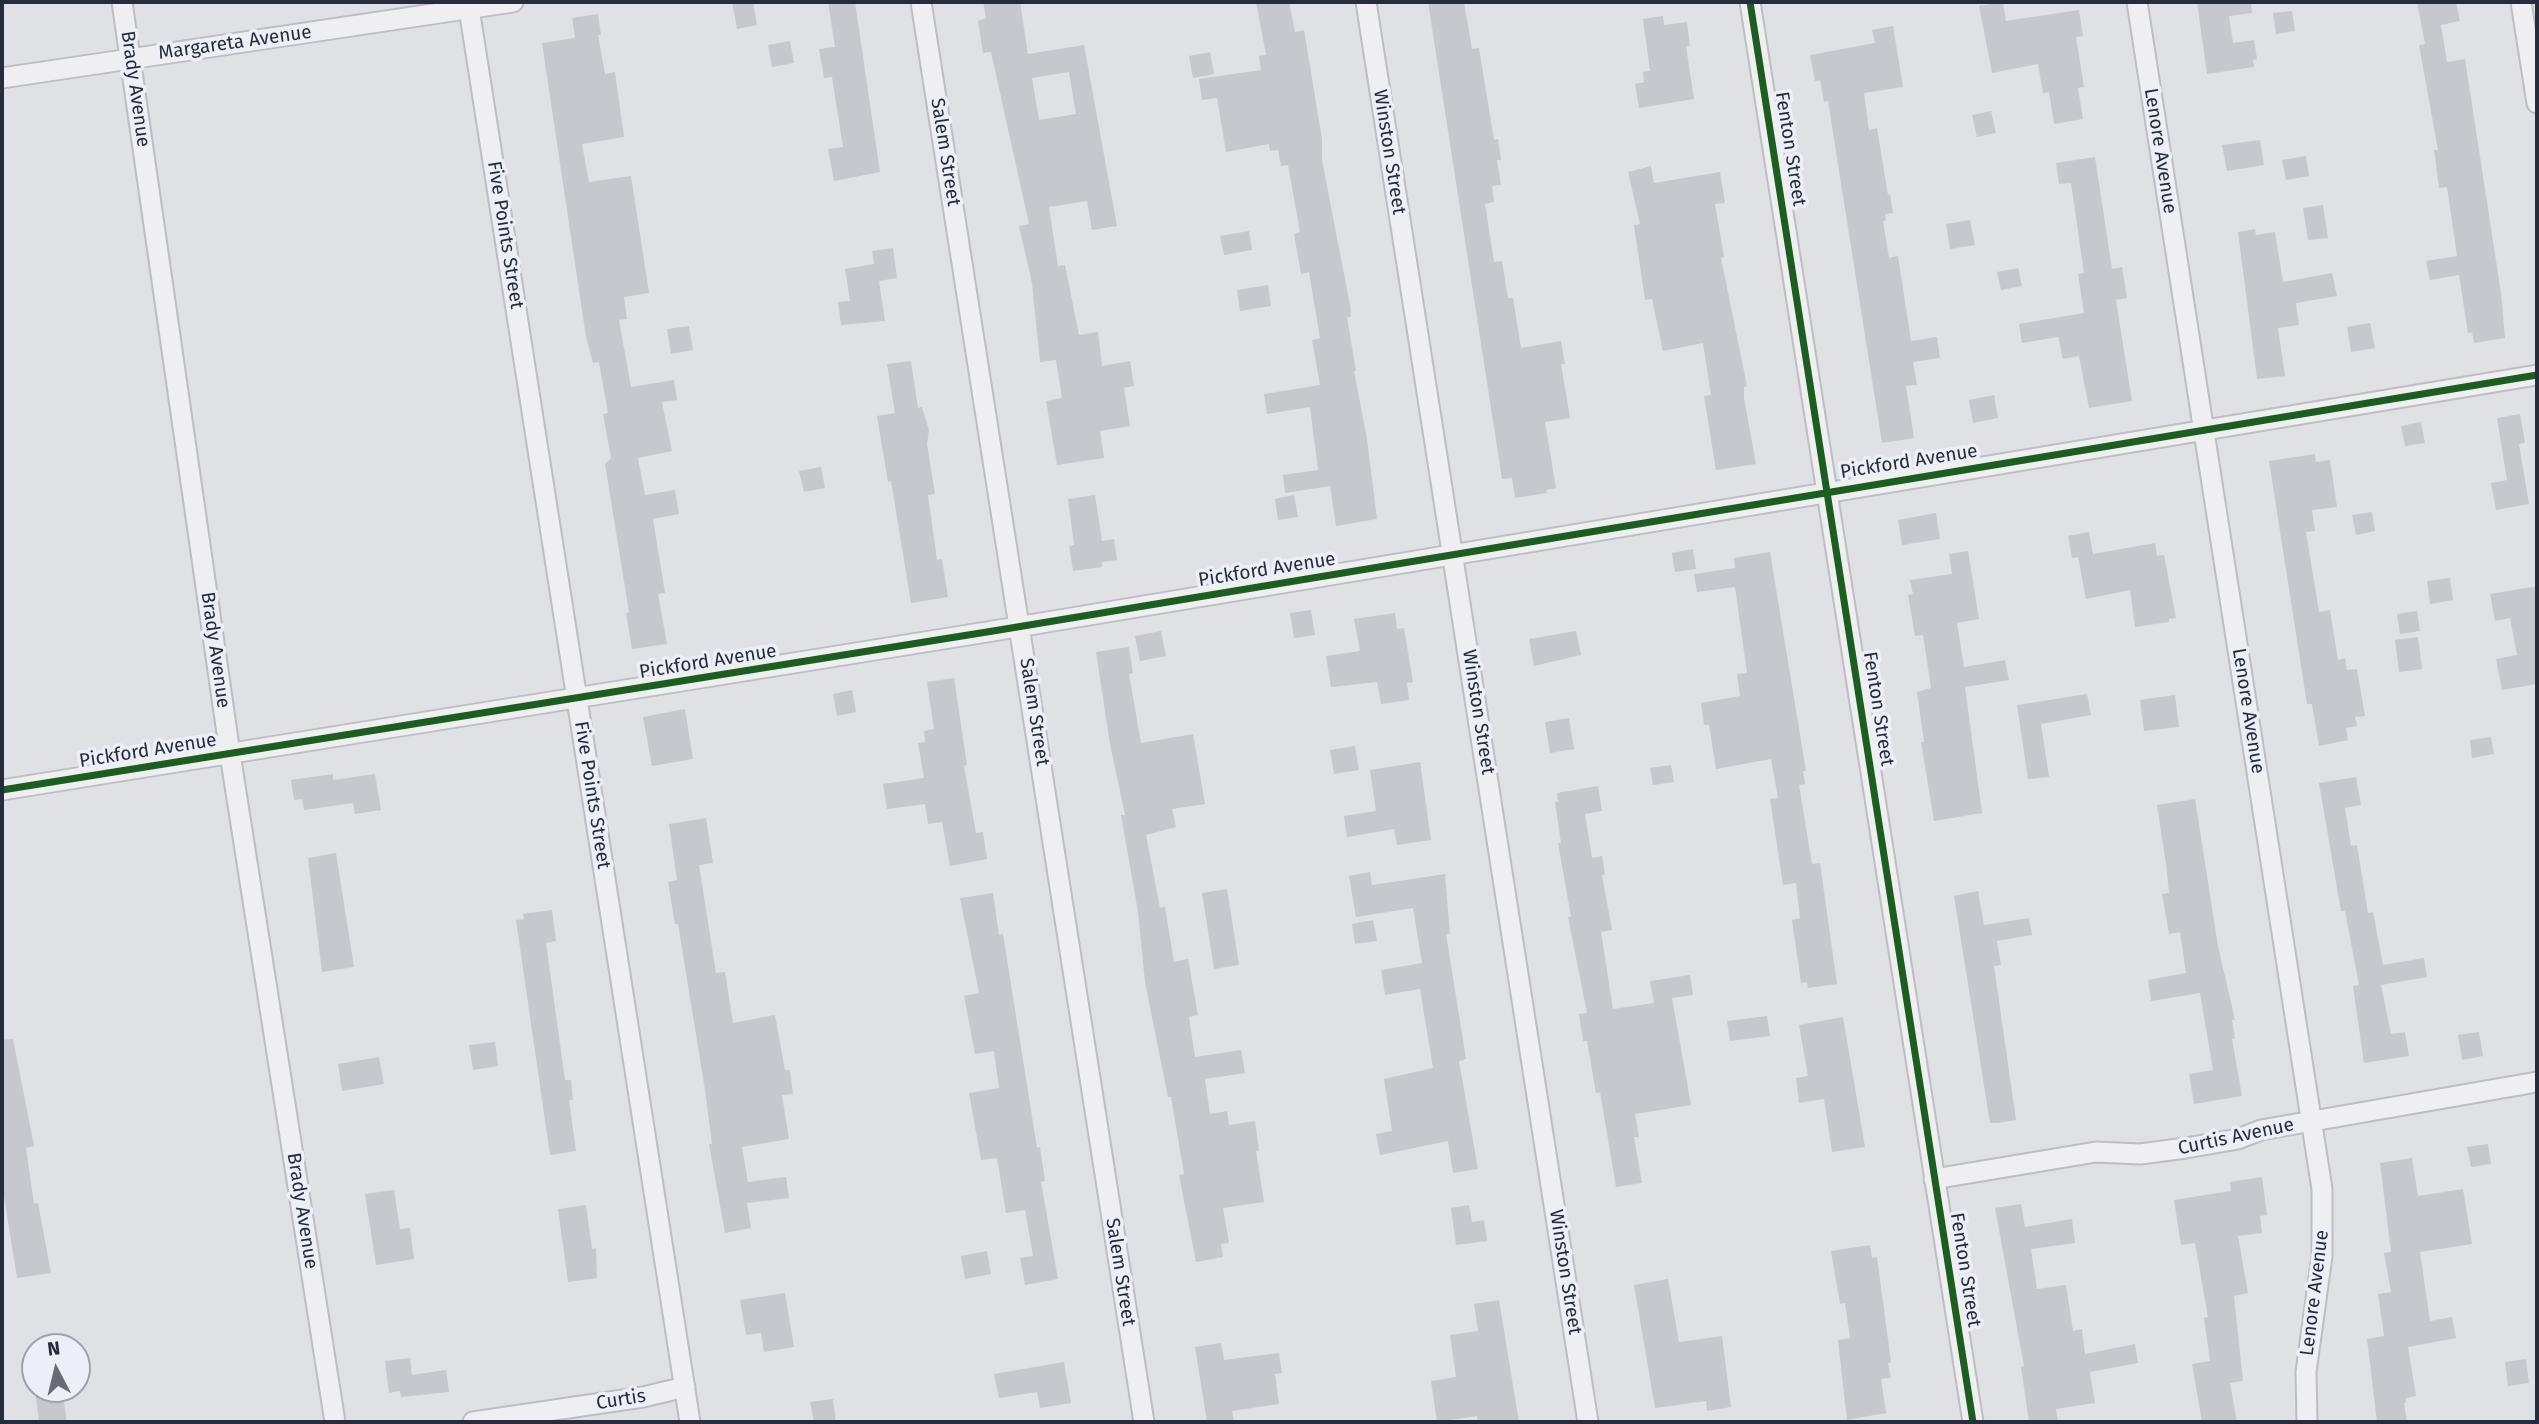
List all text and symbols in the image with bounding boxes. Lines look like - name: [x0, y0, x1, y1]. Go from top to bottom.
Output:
- street label: Margareta Avenue: [157, 21, 313, 65]
- street label: Brady Avenue: [116, 29, 154, 149]
- street label: Lenore Avenue: [2139, 87, 2181, 215]
- street label: Winston Street: [1368, 88, 1410, 216]
- street label: Fenton Street: [1770, 90, 1810, 208]
- street label: Salem Street: [925, 96, 965, 208]
- street label: Five Points Street: [482, 160, 528, 310]
- street label: Pickford Avenue: [1839, 440, 1979, 484]
- street label: Pickford Avenue: [1197, 548, 1337, 592]
- street label: Brady Avenue: [196, 590, 234, 710]
- street label: Pickford Avenue: [638, 640, 778, 684]
- street label: Lenore Avenue: [2227, 647, 2269, 775]
- street label: Winston Street: [1457, 648, 1499, 776]
- street label: Fenton Street: [1858, 650, 1898, 768]
- street label: Salem Street: [1014, 656, 1054, 768]
- street label: Five Points Street: [569, 720, 615, 870]
- street label: Pickford Avenue: [78, 729, 218, 773]
- street label: Curtis Avenue: [2176, 1114, 2296, 1160]
- street label: Brady Avenue: [282, 1151, 322, 1271]
- street label: Winston Street: [1544, 1208, 1586, 1336]
- street label: Fenton Street: [1945, 1211, 1985, 1329]
- street label: Salem Street: [1100, 1216, 1140, 1328]
- street label: Lenore Avenue: [2296, 1229, 2334, 1357]
- north arrow: [21, 1333, 91, 1403]
- text: N: [46, 1336, 61, 1361]
- street label: Curtis: [595, 1385, 647, 1415]

